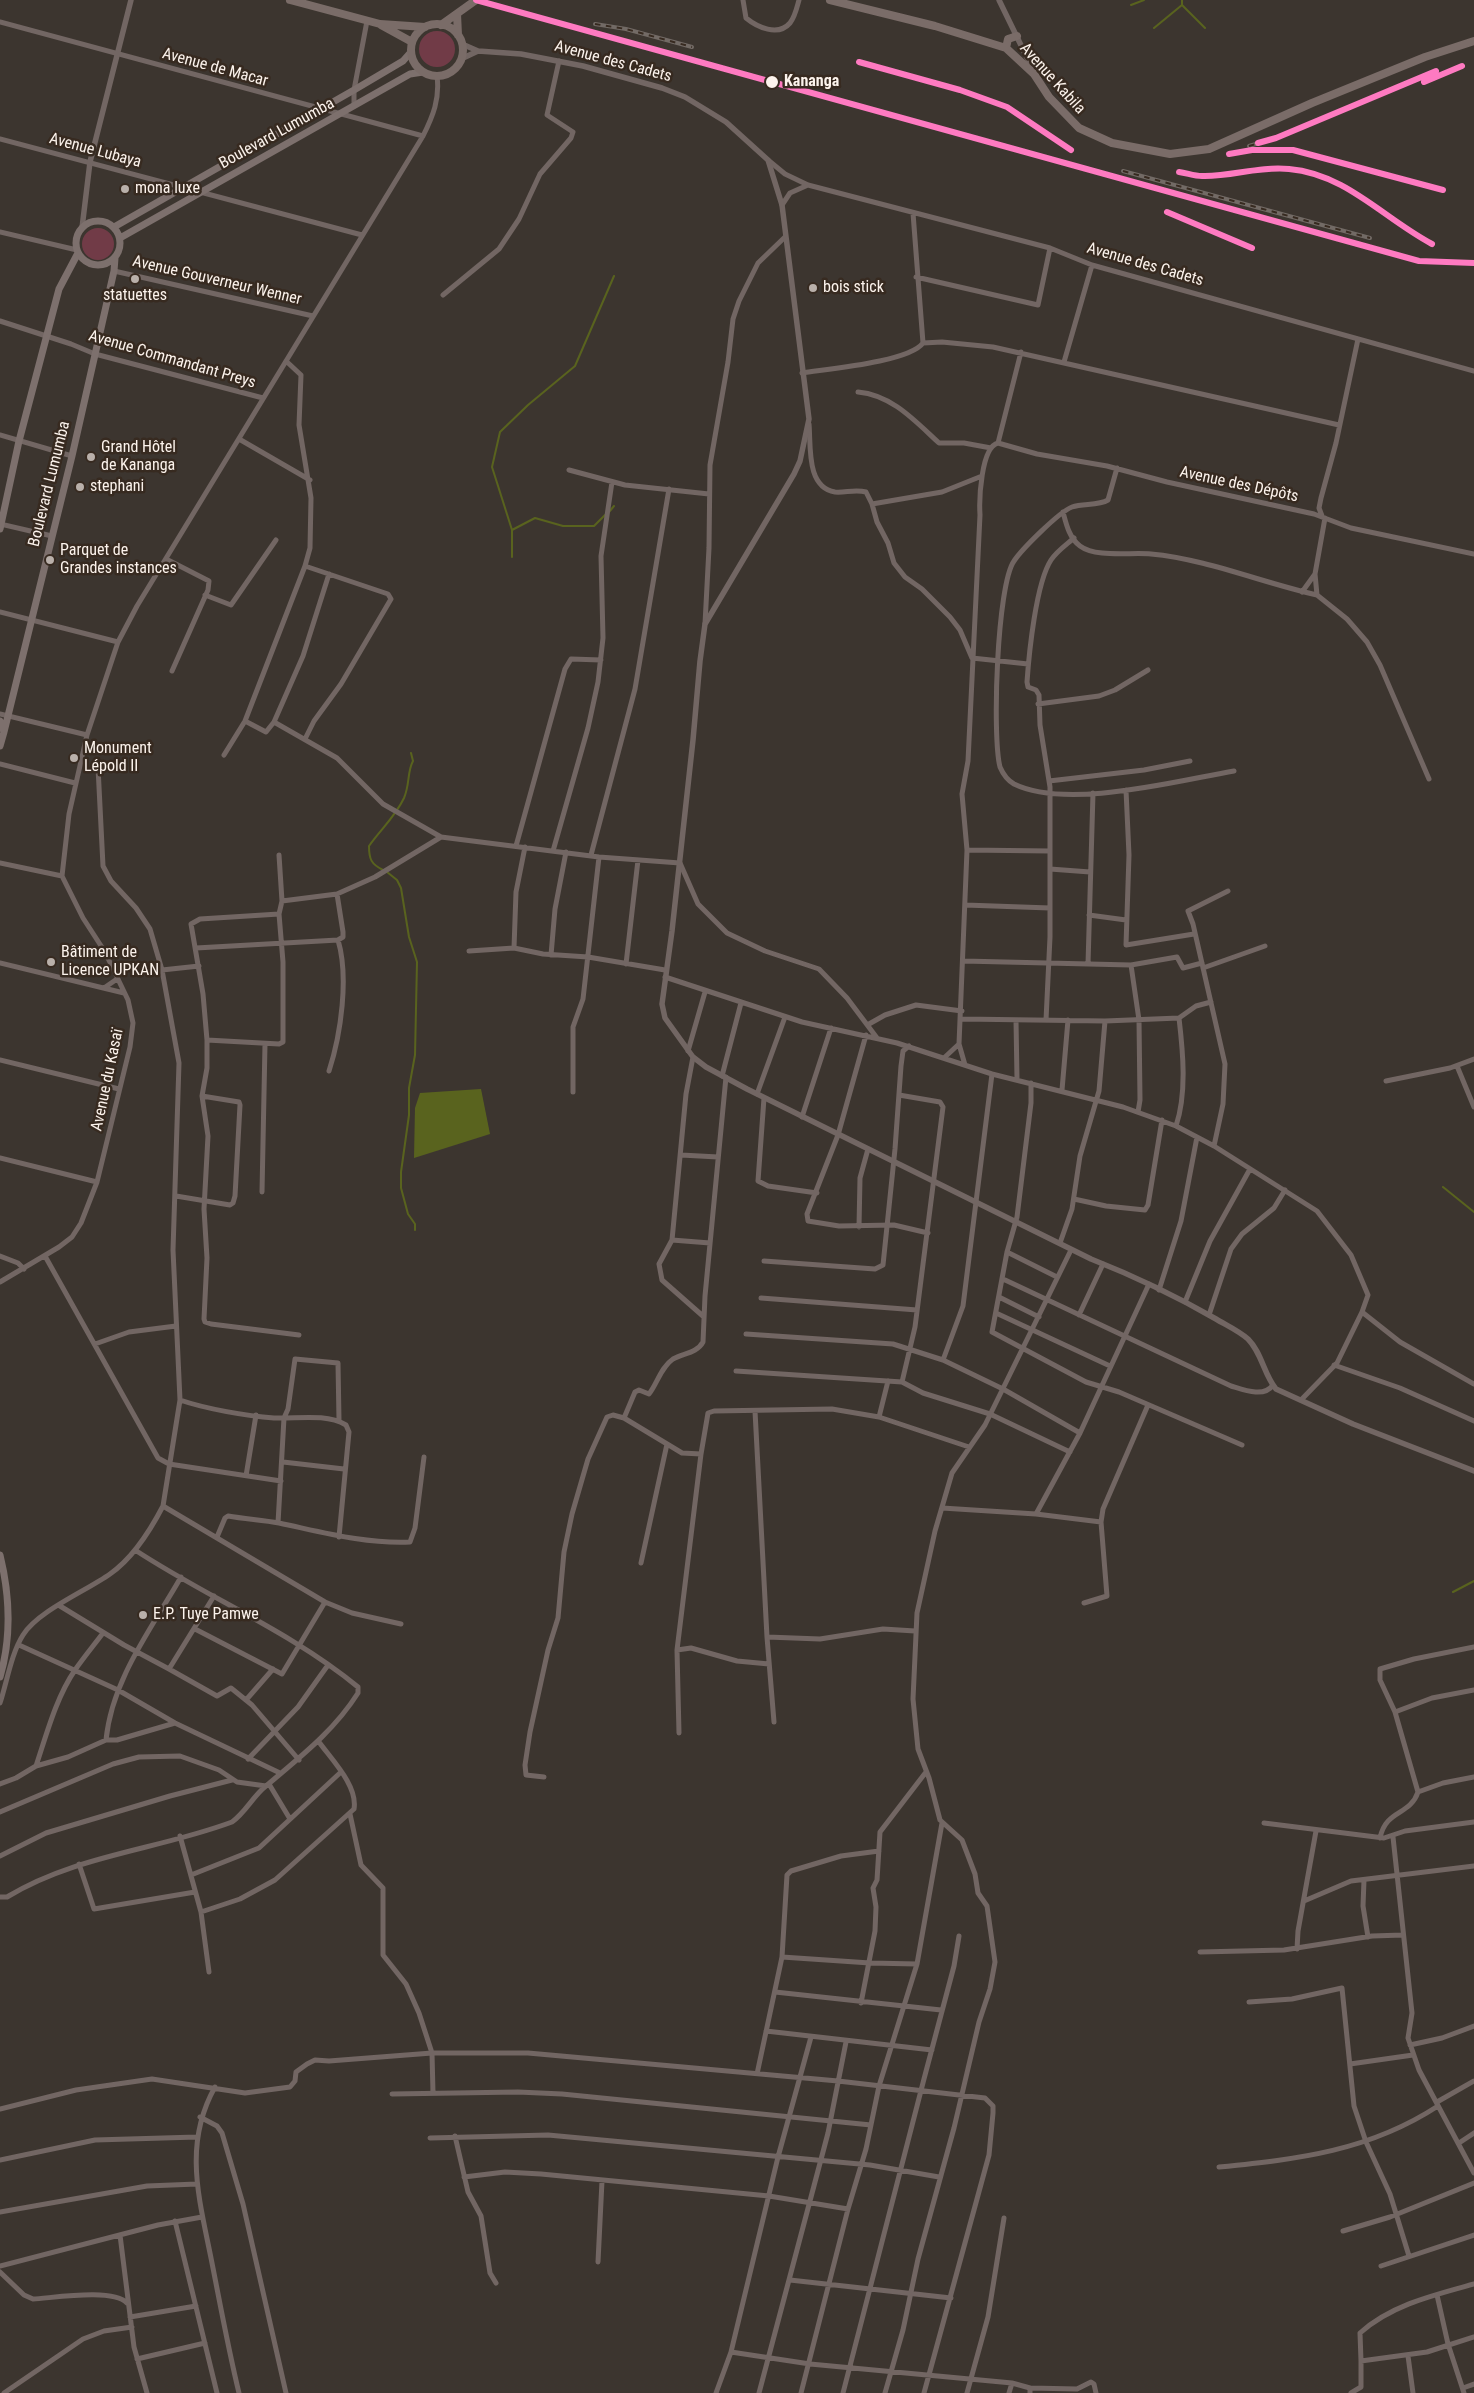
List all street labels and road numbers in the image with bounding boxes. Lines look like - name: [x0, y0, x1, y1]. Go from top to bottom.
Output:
- street label: Avenue des Cadets: [552, 37, 674, 87]
- street label: Avenue Kabila: [1015, 39, 1089, 119]
- street label: Avenue de Macar: [160, 45, 270, 91]
- street label: Boulevard Lumumba: [216, 94, 338, 174]
- street label: Avenue Lubaya: [47, 130, 143, 172]
- street label: Avenue des Cadets: [1085, 239, 1205, 291]
- street label: Avenue Gouverneur Wenner: [131, 252, 303, 310]
- street label: Avenue Commandant Preys: [86, 327, 258, 393]
- street label: Boulevard Lumumba: [25, 419, 75, 549]
- street label: Avenue des Dépôts: [1178, 463, 1300, 507]
- street label: Avenue du Kasaï: [88, 1027, 128, 1133]

